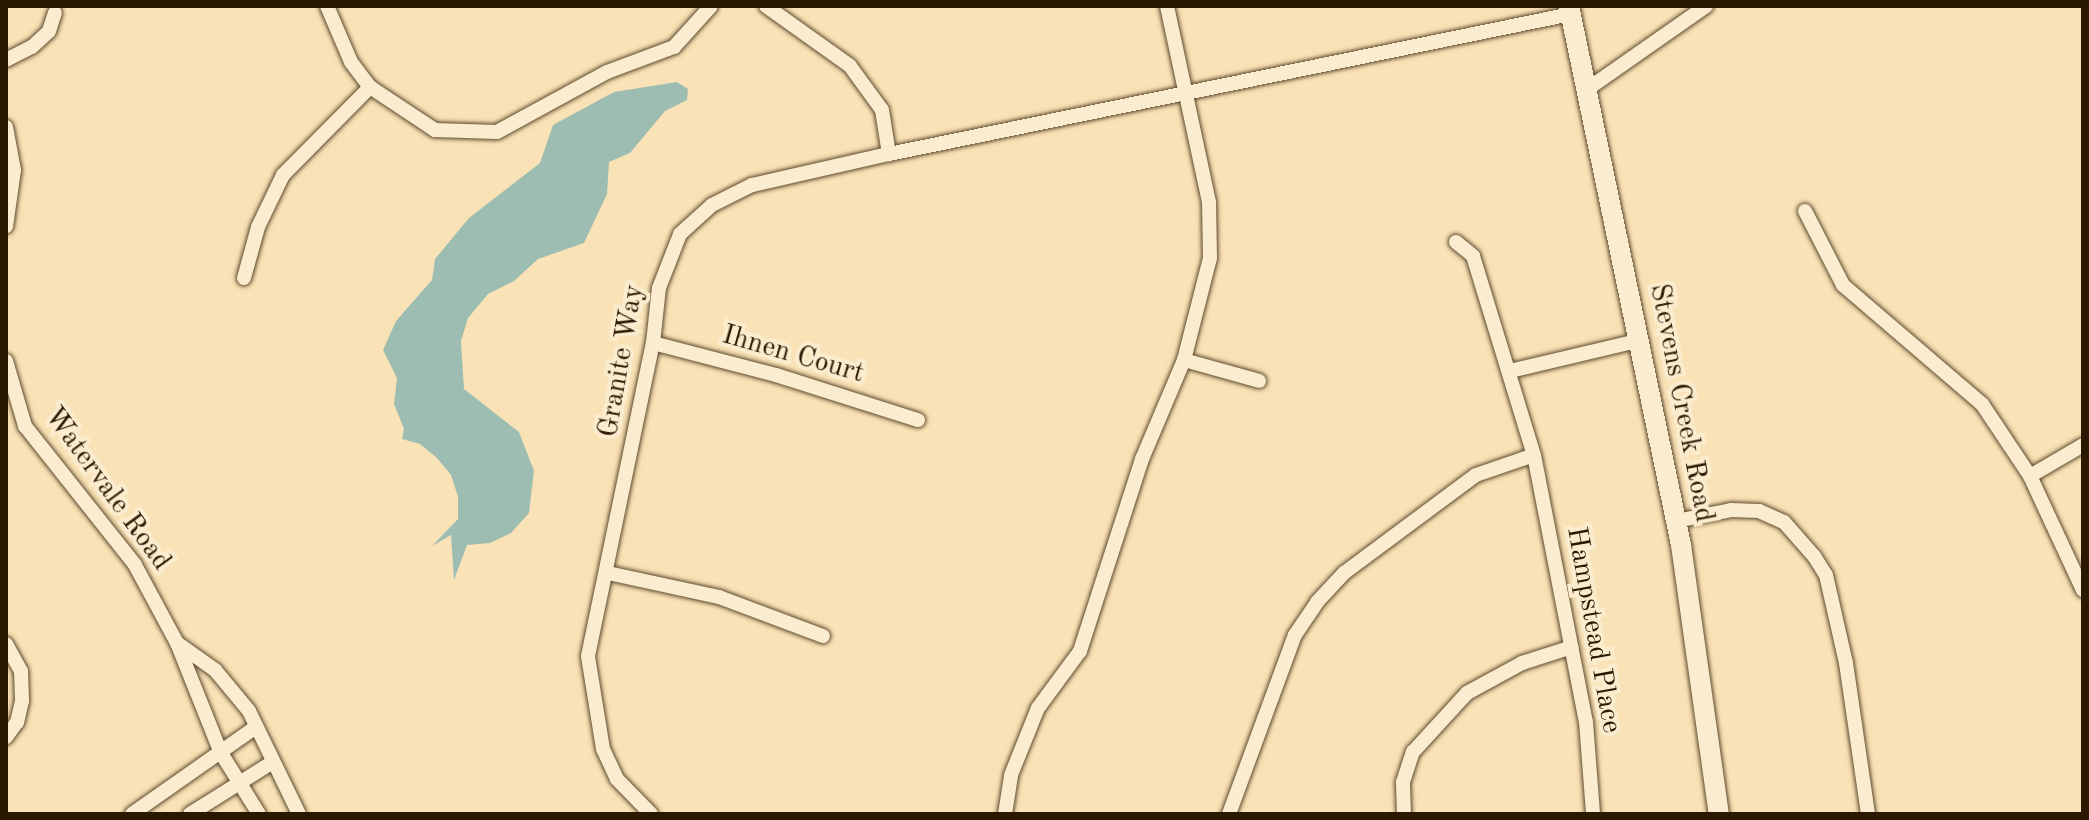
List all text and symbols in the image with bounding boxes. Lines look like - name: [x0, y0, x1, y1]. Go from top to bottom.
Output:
- street label: Stevens Creek Road: [1641, 281, 1721, 525]
- street label: Granite Way: [592, 282, 652, 440]
- street label: Ihnen Court: [718, 319, 868, 391]
- street label: Watervale Road: [36, 401, 178, 577]
- street label: Hampstead Place: [1558, 524, 1628, 736]

